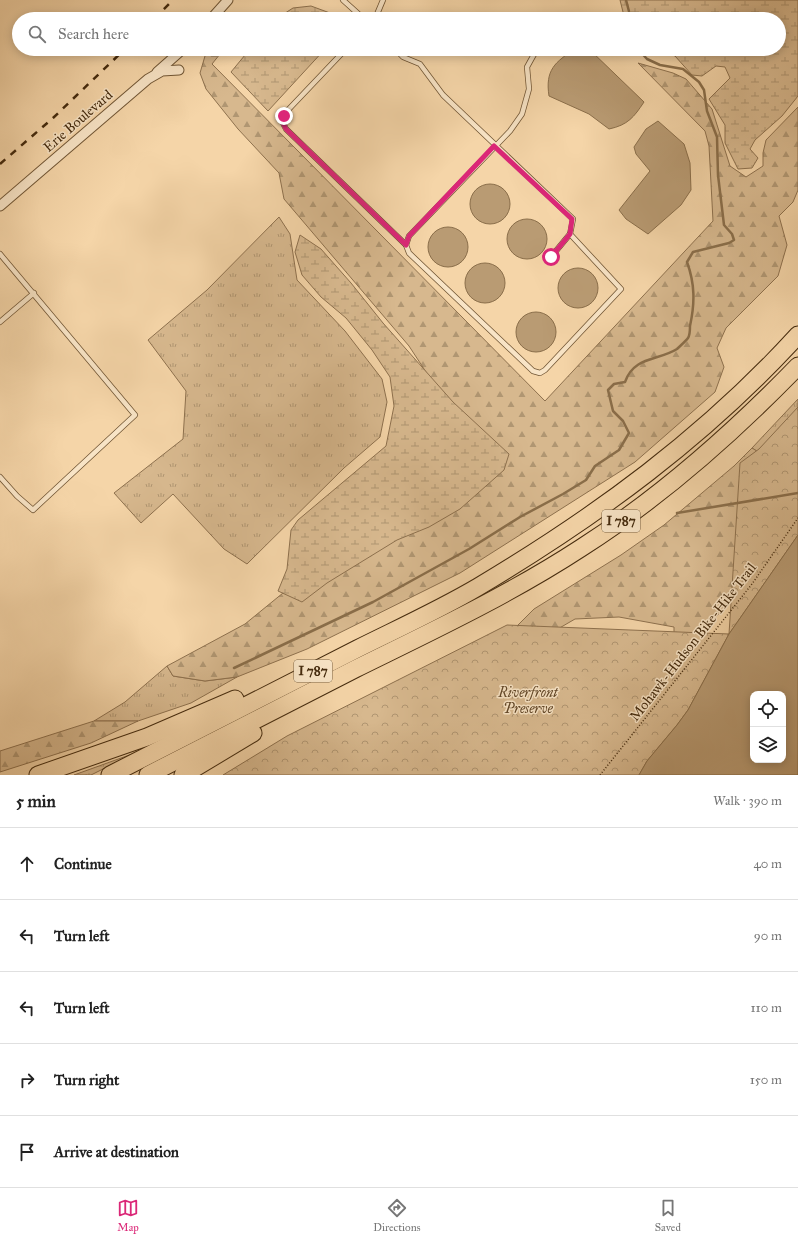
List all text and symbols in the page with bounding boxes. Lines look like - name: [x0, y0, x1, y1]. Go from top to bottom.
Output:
- search box: [12, 12, 786, 56]
- icon: search: [26, 23, 48, 45]
- text: Search here: [58, 25, 129, 43]
- street label: Erie Boulevard: [40, 86, 116, 156]
- route end: [275, 107, 293, 125]
- route start: [542, 248, 560, 266]
- road number: I 787: [602, 510, 640, 532]
- street label: Mohawk-Hudson Bike-Hike Trail: [626, 559, 760, 724]
- road number: I 787: [294, 660, 332, 682]
- park label: Riverfront Preserve: [497, 684, 559, 717]
- map controls: [750, 691, 786, 763]
- button: locate: [750, 691, 786, 727]
- button: layers: [750, 727, 786, 763]
- text: 5 min: [16, 791, 56, 812]
- text: Walk · 390 m: [713, 793, 782, 809]
- icon: ahead: [16, 853, 38, 875]
- text: Continue: [54, 855, 112, 873]
- text: 40 m: [753, 856, 782, 872]
- icon: left: [16, 925, 38, 947]
- text: Turn left: [54, 927, 110, 945]
- text: 90 m: [754, 928, 782, 944]
- icon: left: [16, 997, 38, 1019]
- text: Turn left: [54, 999, 110, 1017]
- text: 110 m: [750, 1000, 782, 1016]
- icon: right: [16, 1069, 38, 1091]
- text: Turn right: [54, 1071, 119, 1089]
- text: 150 m: [750, 1072, 782, 1088]
- icon: arrive: [16, 1141, 38, 1163]
- text: Arrive at destination: [54, 1143, 179, 1161]
- tab: Map: [117, 1197, 139, 1234]
- tab: Directions: [373, 1197, 421, 1234]
- tab: Saved: [655, 1197, 681, 1234]

